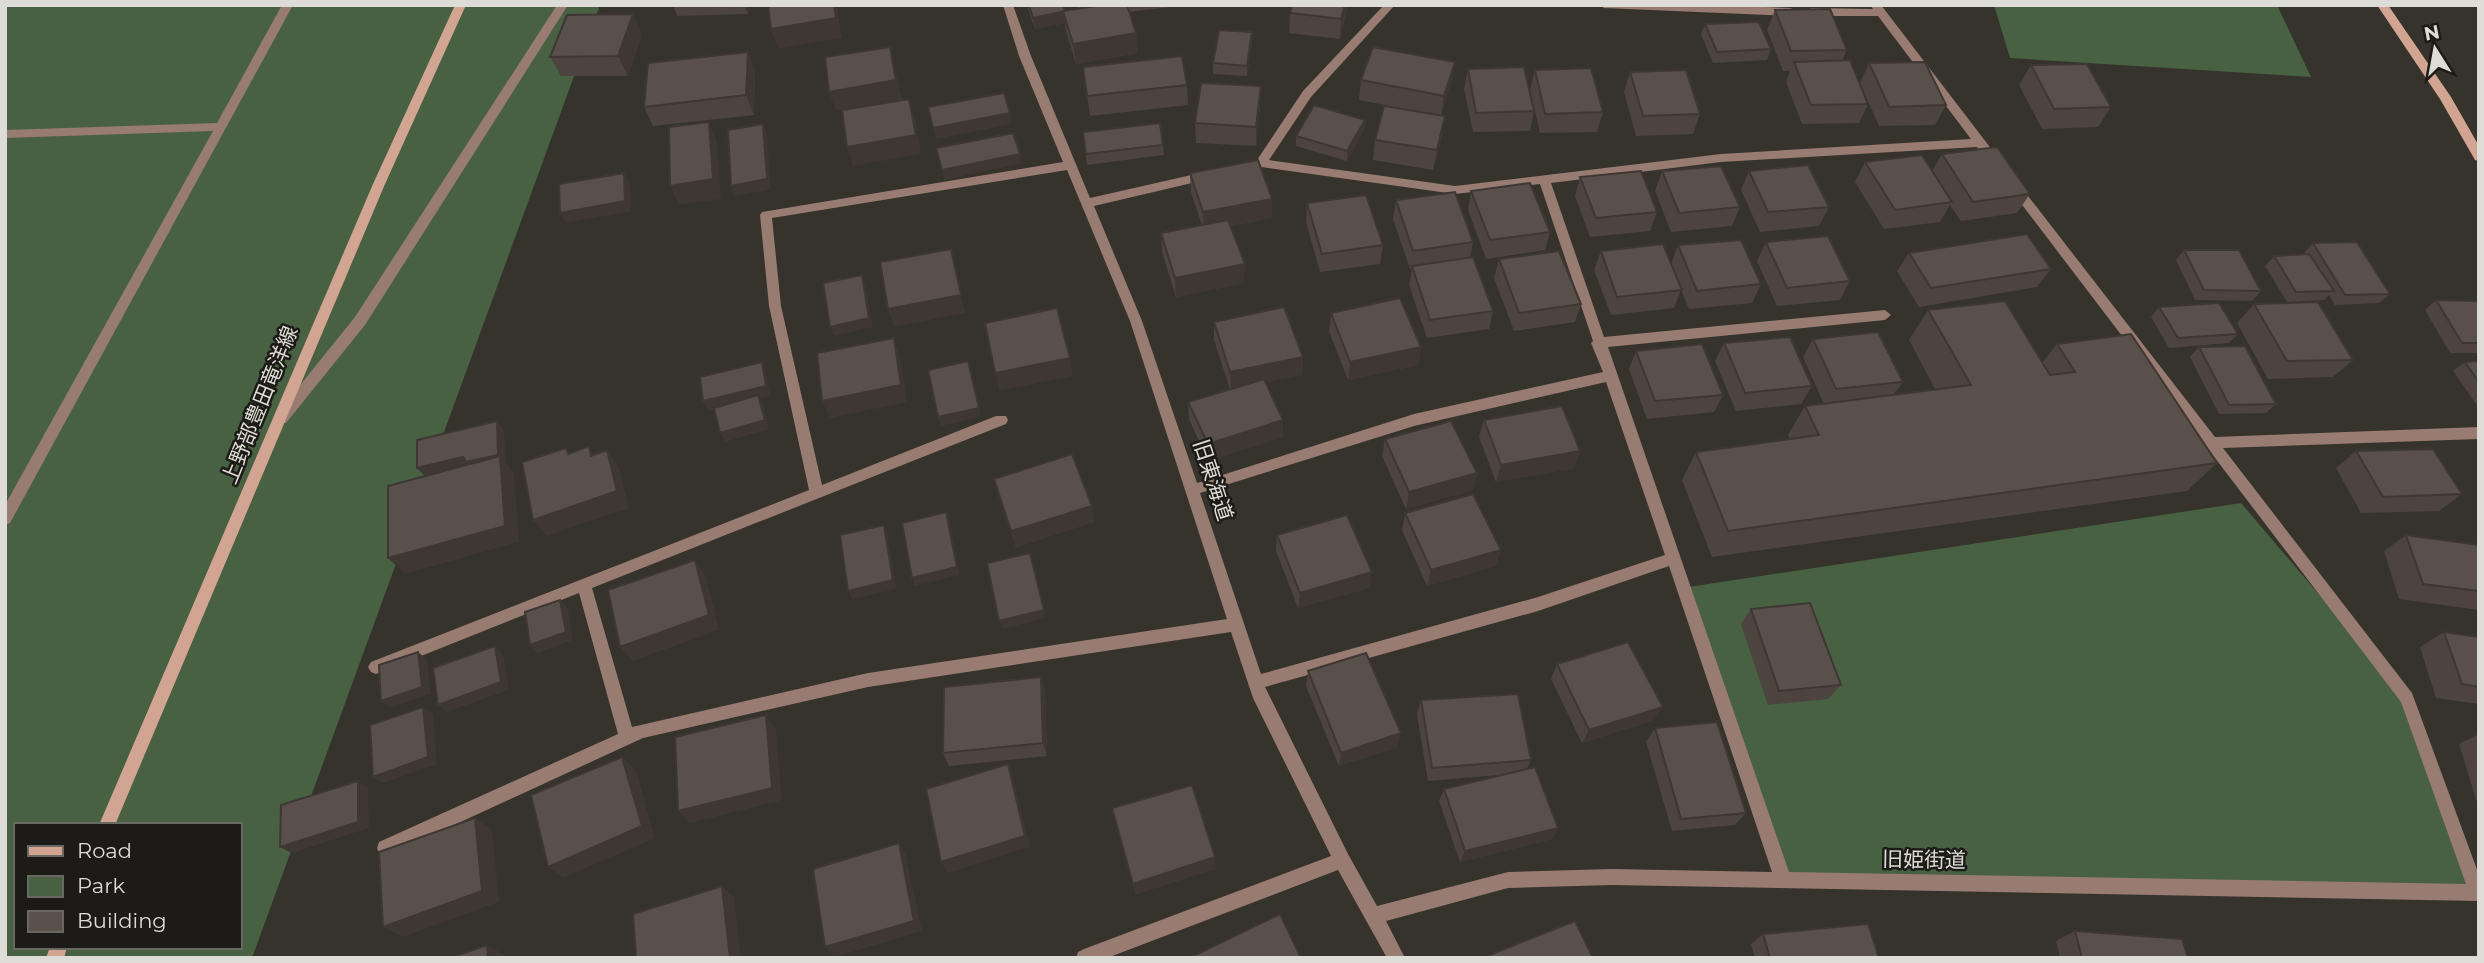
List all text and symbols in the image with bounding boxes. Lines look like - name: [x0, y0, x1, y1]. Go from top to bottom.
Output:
- north arrow: [2400, 14, 2470, 84]
- text: N: [2422, 20, 2442, 46]
- street label: 上野部豊田竜洋線: [216, 322, 303, 487]
- street label: 旧東海道: [1189, 436, 1238, 524]
- legend: [14, 823, 242, 949]
- text: Road: [77, 838, 132, 863]
- street label: 旧姫街道: [1882, 846, 1966, 873]
- text: Park: [77, 873, 125, 898]
- text: Building: [77, 908, 167, 933]

